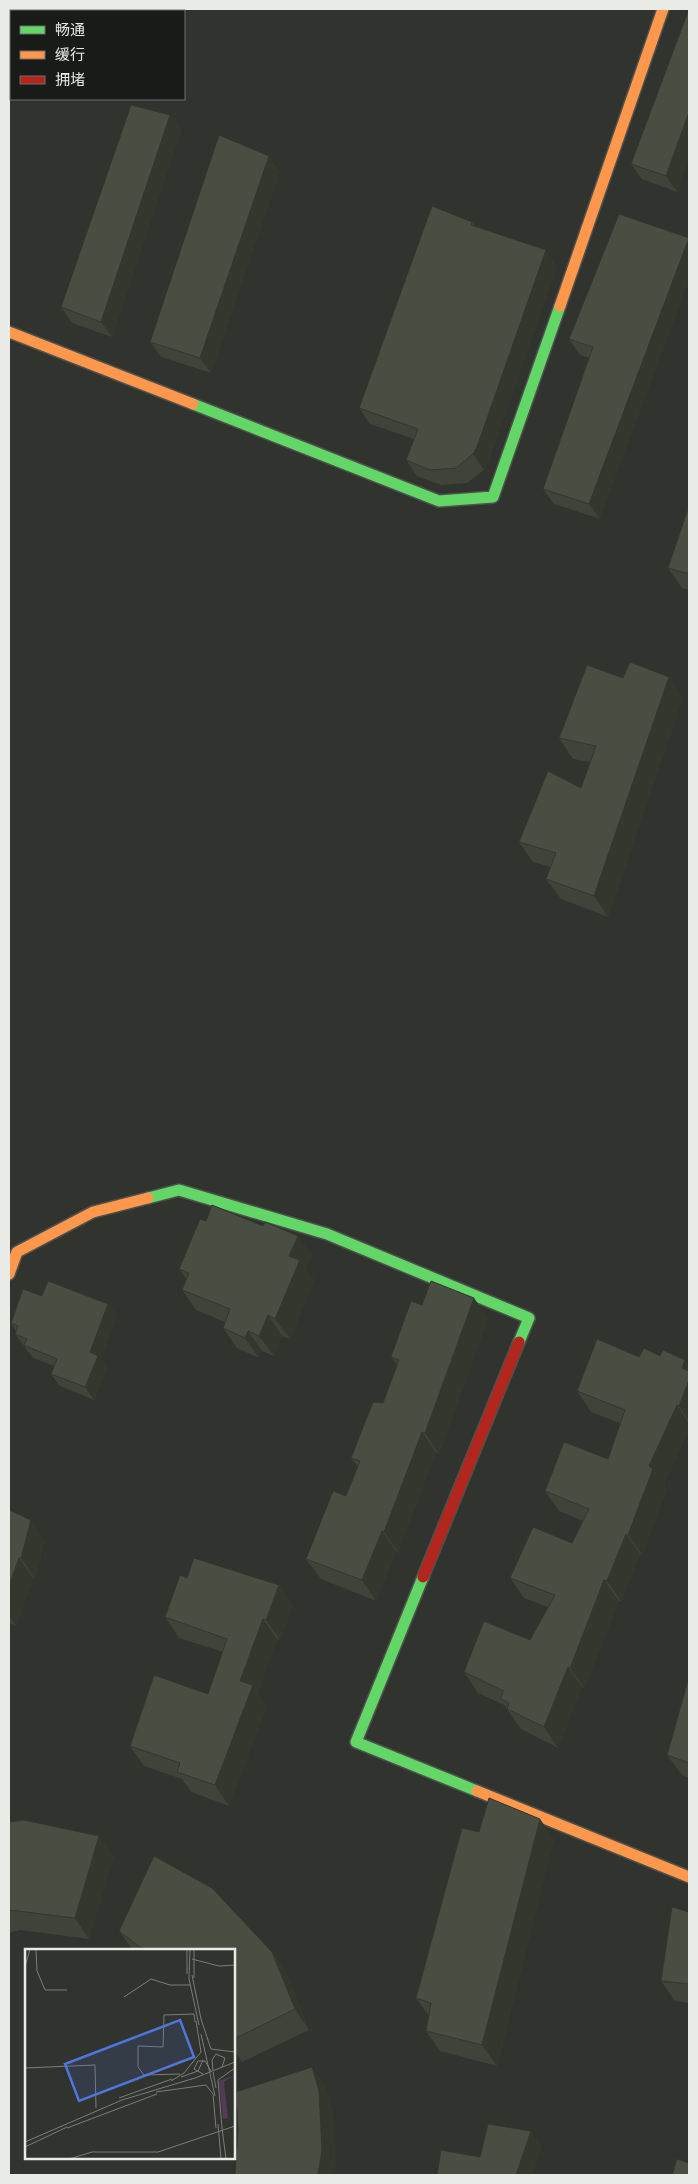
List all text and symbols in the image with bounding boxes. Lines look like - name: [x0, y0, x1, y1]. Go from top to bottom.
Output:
- legend: [10, 10, 185, 100]
- text: 畅通: [55, 21, 85, 39]
- text: 缓行: [55, 46, 85, 64]
- text: 拥堵: [55, 71, 85, 89]
- inset map: [25, 1949, 235, 2159]

